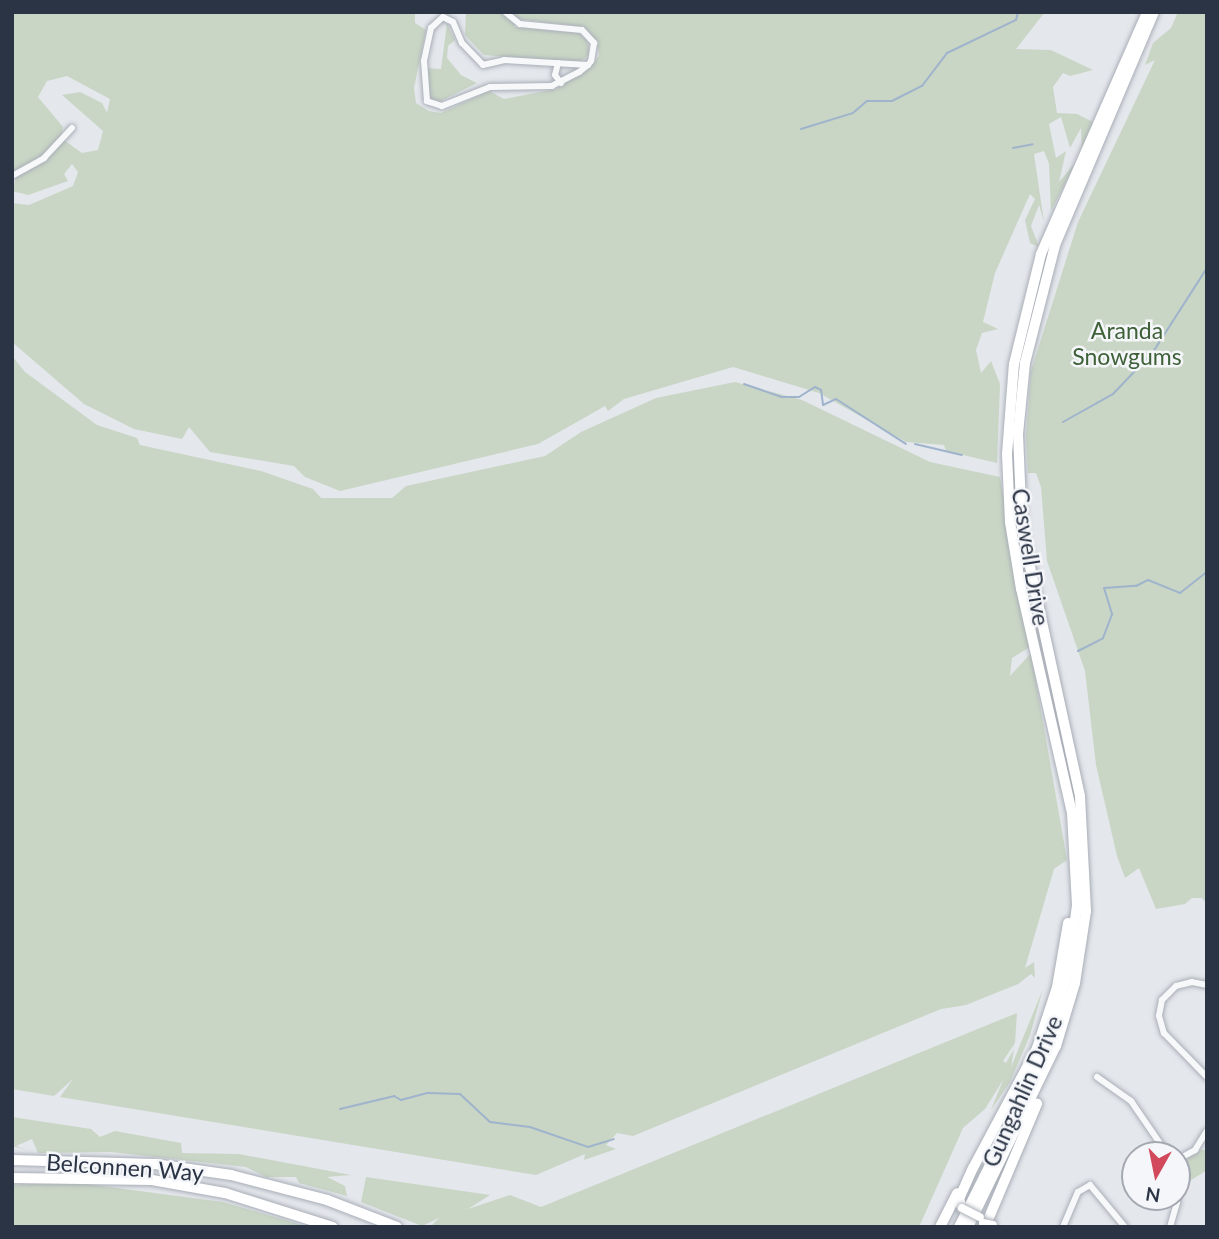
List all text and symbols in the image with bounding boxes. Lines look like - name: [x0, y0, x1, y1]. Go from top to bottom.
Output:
- park label: Aranda Snowgums: [1072, 316, 1182, 370]
- street label: Caswell Drive: [1007, 487, 1055, 627]
- street label: Gungahlin Drive: [976, 1011, 1068, 1171]
- north arrow: [1121, 1141, 1191, 1211]
- street label: Belconnen Way: [45, 1148, 205, 1186]
- text: N: [1144, 1183, 1162, 1208]

